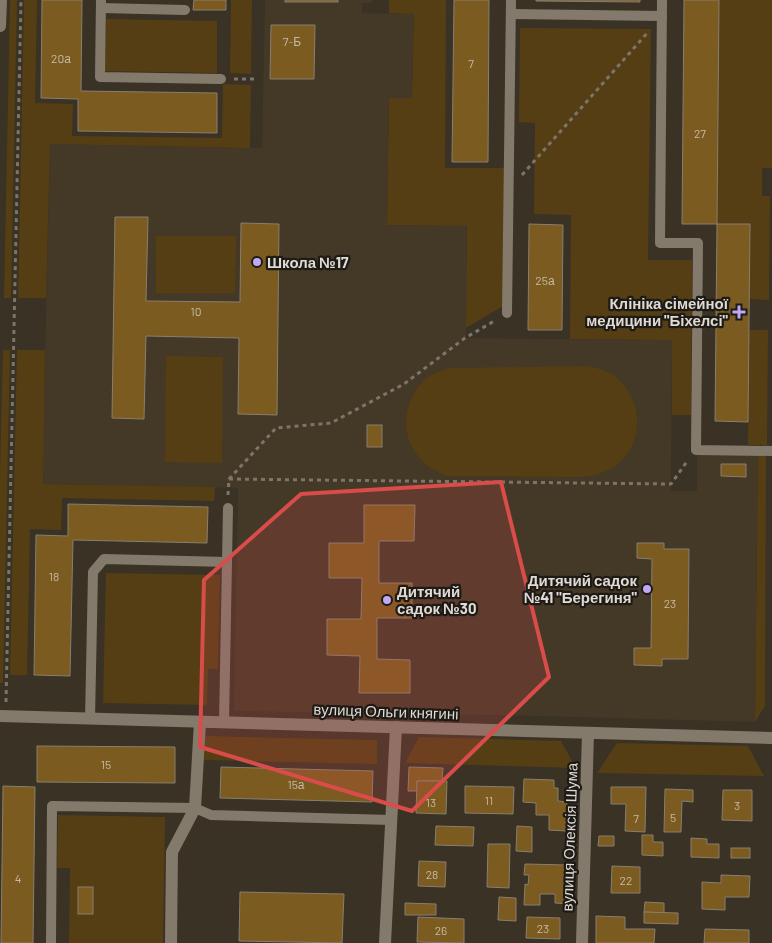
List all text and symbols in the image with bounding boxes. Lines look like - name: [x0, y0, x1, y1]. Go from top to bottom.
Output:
- house number: 7-Б: [283, 34, 301, 48]
- house number: 20а: [51, 51, 71, 65]
- house number: 7: [468, 56, 474, 70]
- house number: 27: [694, 126, 706, 140]
- place label: Школа №17: [267, 253, 349, 271]
- marker: Школа №17: [251, 256, 263, 268]
- house number: 25а: [535, 273, 555, 287]
- place label: Клініка сімейної медицини "Біхелсі": [586, 294, 729, 329]
- house number: 10: [191, 304, 201, 318]
- marker: Клініка сімейної медицини "Біхелсі": [732, 305, 746, 319]
- house number: 18: [49, 569, 59, 583]
- place label: Дитячий садок №41 "Берегиня": [524, 571, 638, 606]
- place label: Дитячий садок №30: [397, 582, 476, 617]
- marker: Дитячий садок №41 "Берегиня": [641, 583, 653, 595]
- marker: Дитячий садок №30: [381, 594, 393, 606]
- house number: 23: [664, 596, 676, 610]
- street label: вулиця Ольги княгині: [313, 699, 459, 723]
- house number: 15: [101, 757, 111, 771]
- street label: вулиця Олексія Шума: [557, 762, 581, 912]
- house number: 15а: [287, 777, 305, 791]
- house number: 11: [485, 793, 493, 807]
- house number: 13: [426, 795, 436, 809]
- house number: 3: [734, 798, 740, 812]
- house number: 5: [670, 810, 676, 824]
- house number: 7: [633, 811, 639, 825]
- house number: 28: [426, 867, 438, 881]
- house number: 4: [15, 871, 21, 885]
- house number: 22: [620, 873, 632, 887]
- house number: 23: [537, 921, 549, 935]
- house number: 26: [435, 923, 447, 937]

